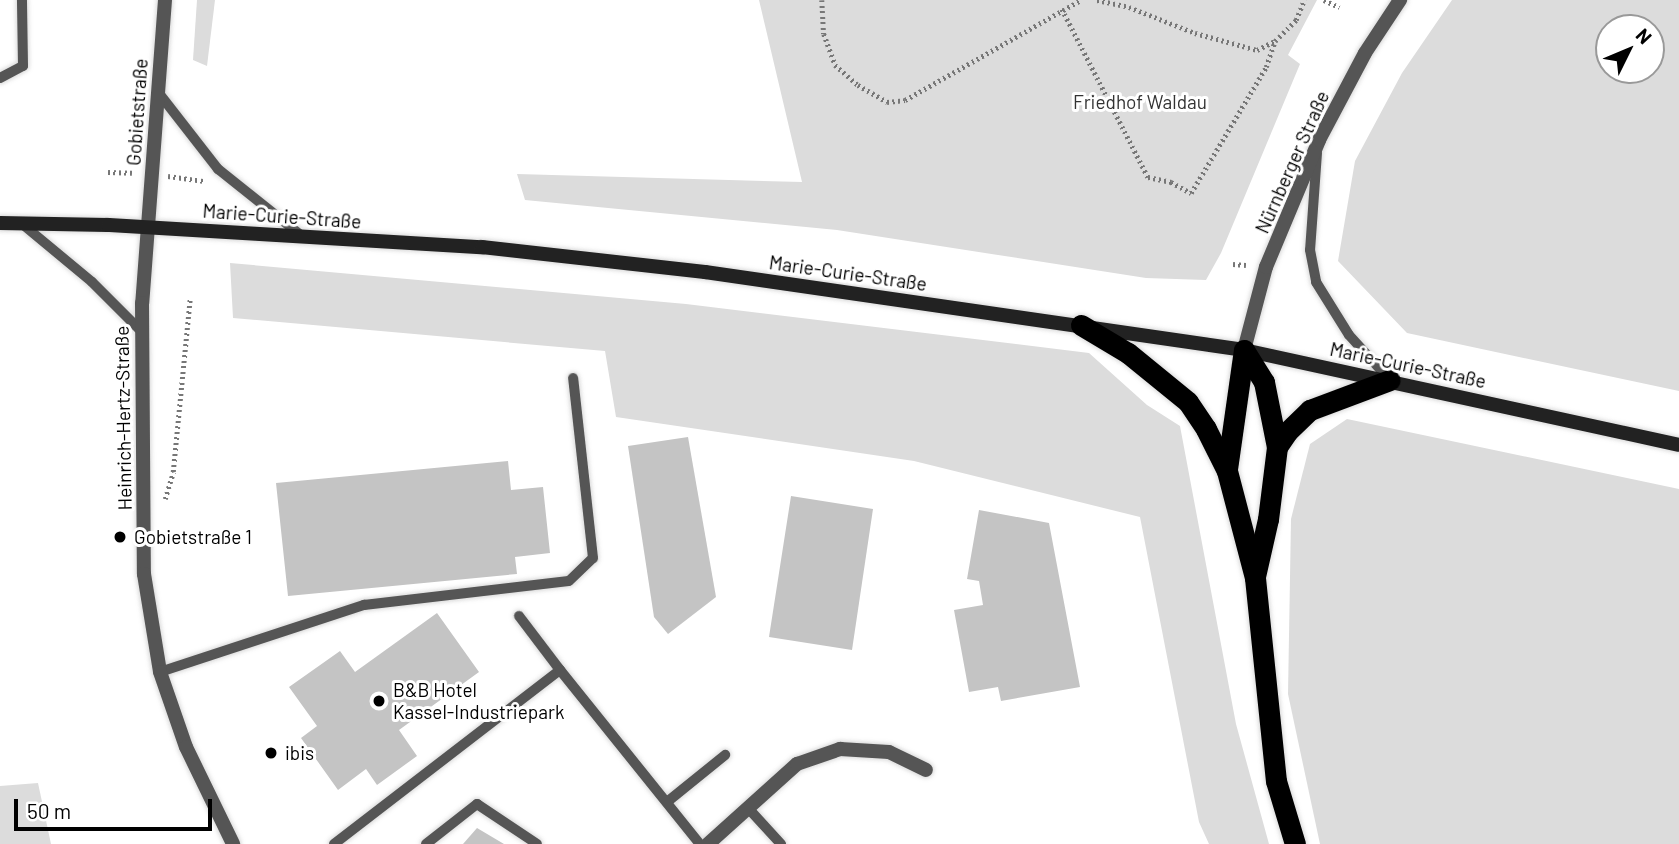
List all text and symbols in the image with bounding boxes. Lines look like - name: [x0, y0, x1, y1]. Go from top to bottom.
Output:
- north arrow: [1595, 14, 1665, 84]
- text: N: [1632, 23, 1657, 48]
- street label: Gobietstraße: [122, 58, 152, 166]
- street label: Nürnberger Straße: [1250, 87, 1334, 237]
- park label: Friedhof Waldau: [1073, 91, 1207, 113]
- street label: Marie-Curie-Straße: [202, 199, 362, 233]
- street label: Marie-Curie-Straße: [768, 251, 928, 295]
- street label: Heinrich-Hertz-Straße: [110, 325, 136, 511]
- street label: Marie-Curie-Straße: [1328, 337, 1488, 393]
- place label: Gobietstraße 1: [134, 526, 252, 548]
- marker: Gobietstraße 1: [112, 529, 128, 545]
- place label: B&B Hotel Kassel-Industriepark: [393, 679, 564, 723]
- marker: B&B Hotel Kassel-Industriepark: [371, 693, 387, 709]
- place label: ibis: [285, 742, 314, 764]
- marker: ibis: [263, 745, 279, 761]
- scale bar: [18, 784, 215, 828]
- text: 50 m: [27, 798, 71, 823]

